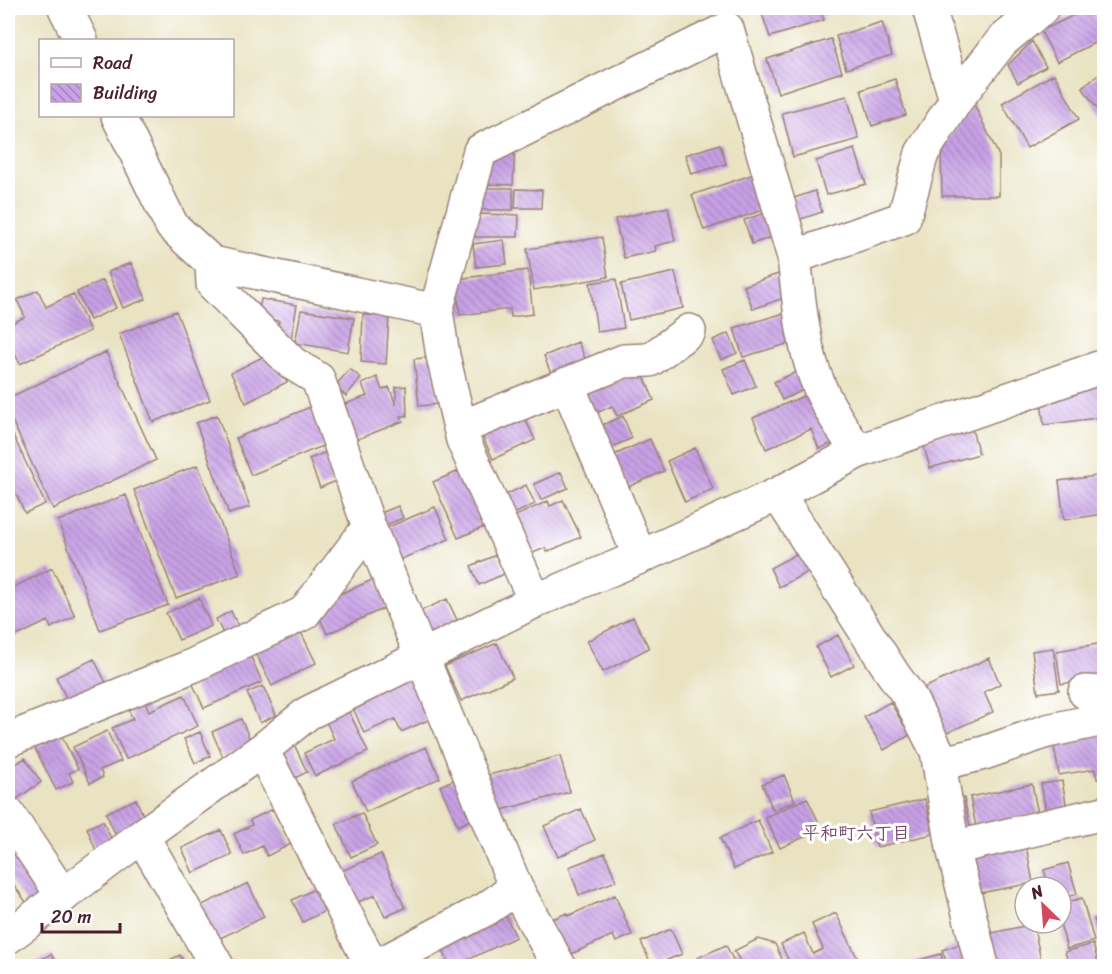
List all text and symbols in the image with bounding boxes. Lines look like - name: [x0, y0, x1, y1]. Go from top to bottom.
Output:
- legend: [39, 39, 234, 117]
- text: Road: [93, 47, 133, 79]
- text: Building: [93, 77, 157, 109]
- district label: 平和町六丁目: [802, 817, 910, 849]
- north arrow: [1013, 875, 1073, 935]
- text: N: [1025, 876, 1049, 908]
- scale bar: [42, 896, 120, 934]
- text: 20 m: [51, 901, 91, 933]

